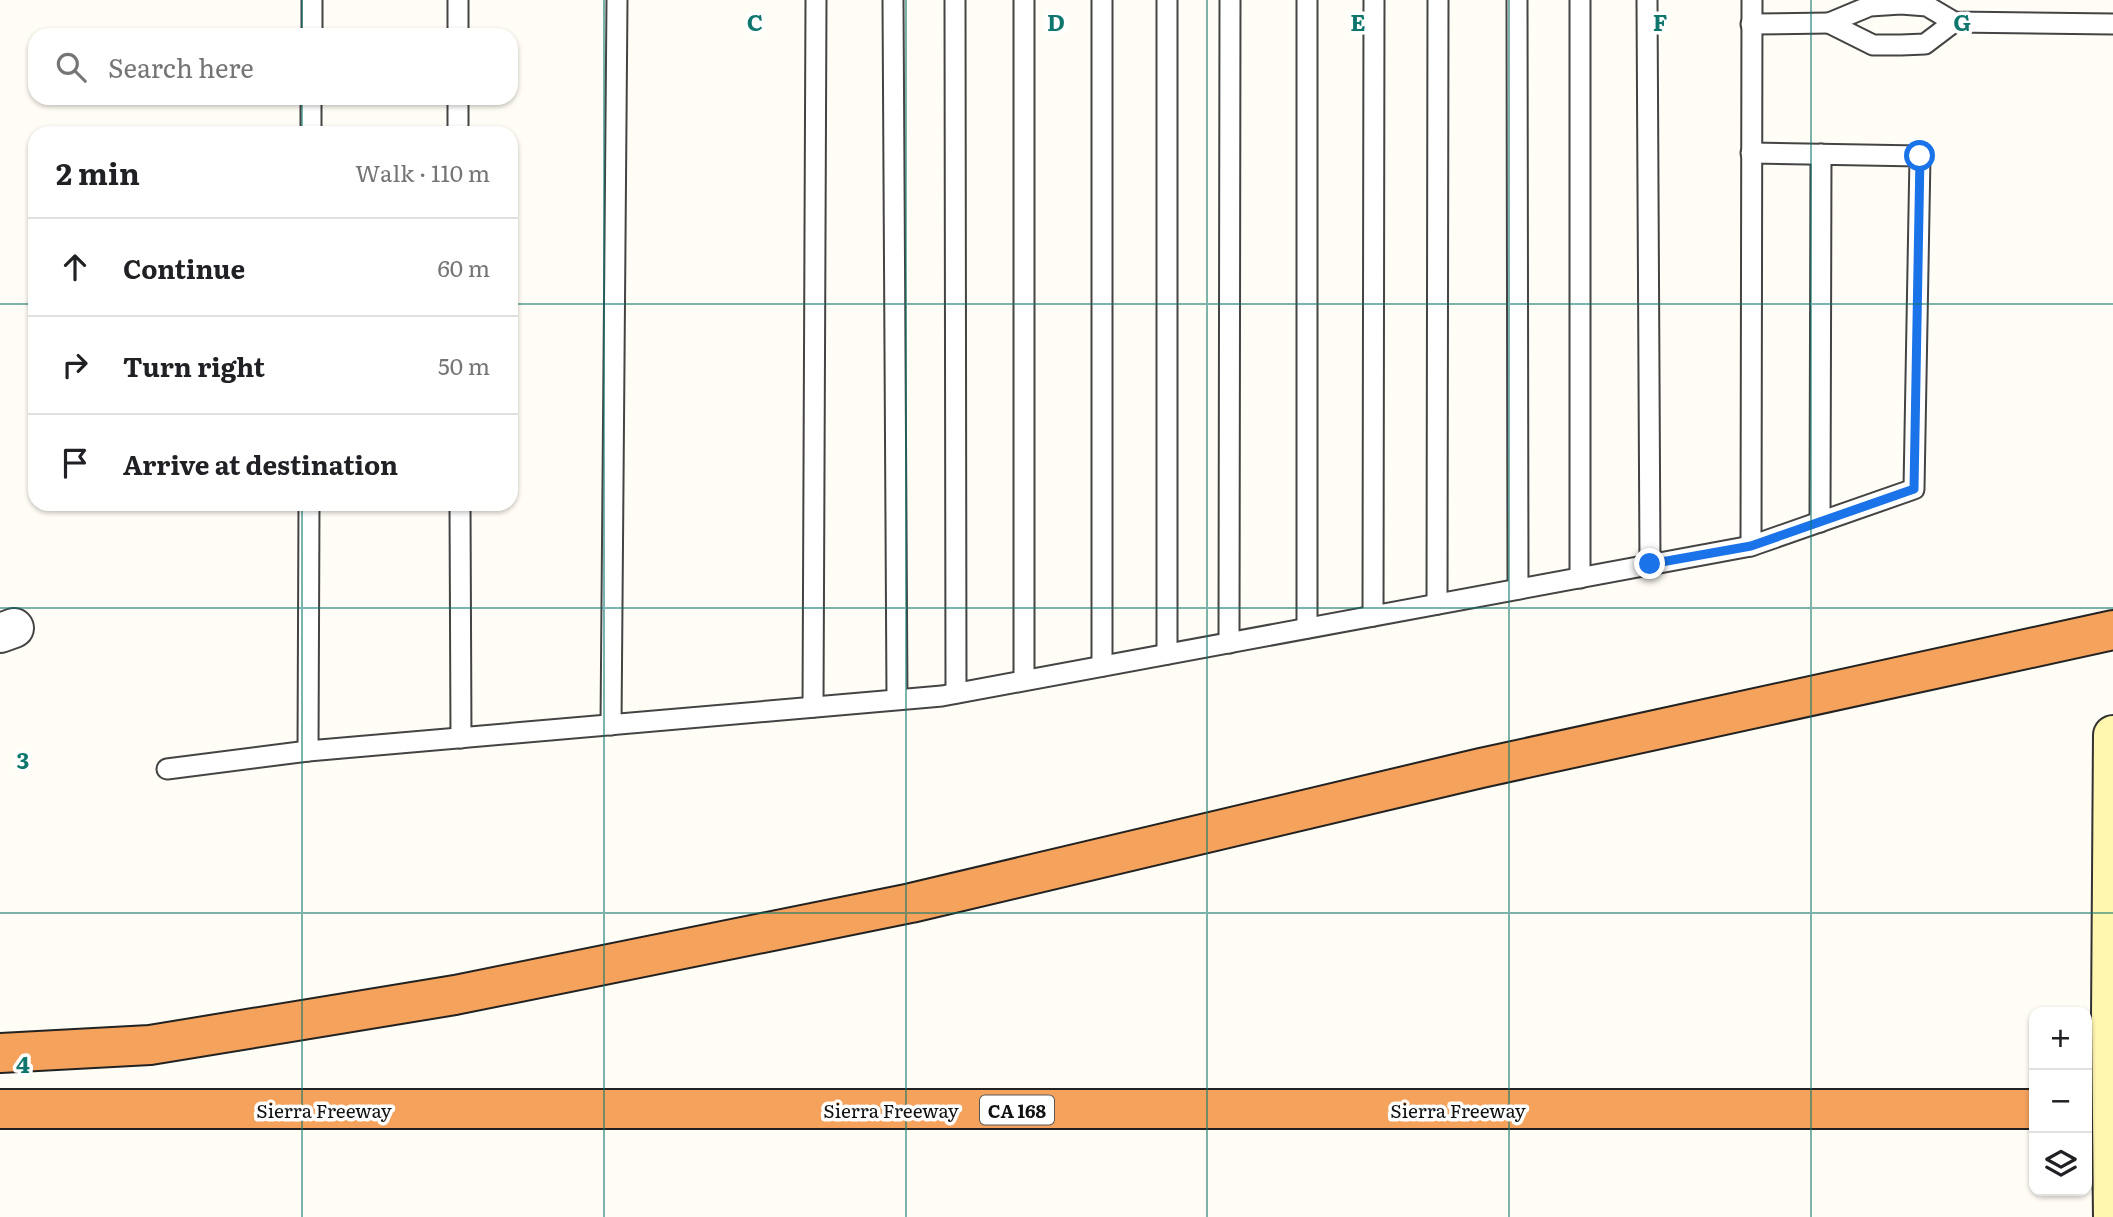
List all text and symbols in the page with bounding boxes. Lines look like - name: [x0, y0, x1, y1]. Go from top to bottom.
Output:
- text: C: [747, 4, 763, 38]
- text: D: [1047, 4, 1065, 38]
- text: E: [1350, 4, 1366, 38]
- text: F: [1653, 4, 1668, 38]
- text: G: [1953, 4, 1971, 38]
- search box: [28, 28, 518, 105]
- text: Search here: [108, 47, 254, 86]
- icon: search: [52, 48, 90, 86]
- route start: [1904, 140, 1935, 171]
- text: 2 min: [56, 150, 140, 194]
- text: Walk · 110 m: [355, 155, 490, 189]
- icon: ahead: [56, 248, 94, 286]
- text: Continue: [123, 248, 245, 287]
- text: 60 m: [437, 250, 490, 284]
- icon: right: [56, 346, 94, 384]
- text: Turn right: [123, 346, 265, 385]
- text: 50 m: [438, 348, 490, 382]
- icon: arrive: [56, 444, 94, 482]
- text: Arrive at destination: [123, 444, 398, 483]
- route end: [1634, 548, 1665, 579]
- text: 3: [17, 742, 29, 776]
- map controls: [2029, 1007, 2092, 1196]
- button: +: [2029, 1007, 2092, 1070]
- text: 4: [16, 1046, 30, 1080]
- button: −: [2029, 1070, 2092, 1133]
- street label: Sierra Freeway: [256, 1096, 392, 1124]
- street label: Sierra Freeway: [823, 1096, 959, 1124]
- road number: CA 168: [980, 1096, 1054, 1125]
- street label: Sierra Freeway: [1390, 1096, 1526, 1124]
- button: layers: [2029, 1133, 2092, 1196]

